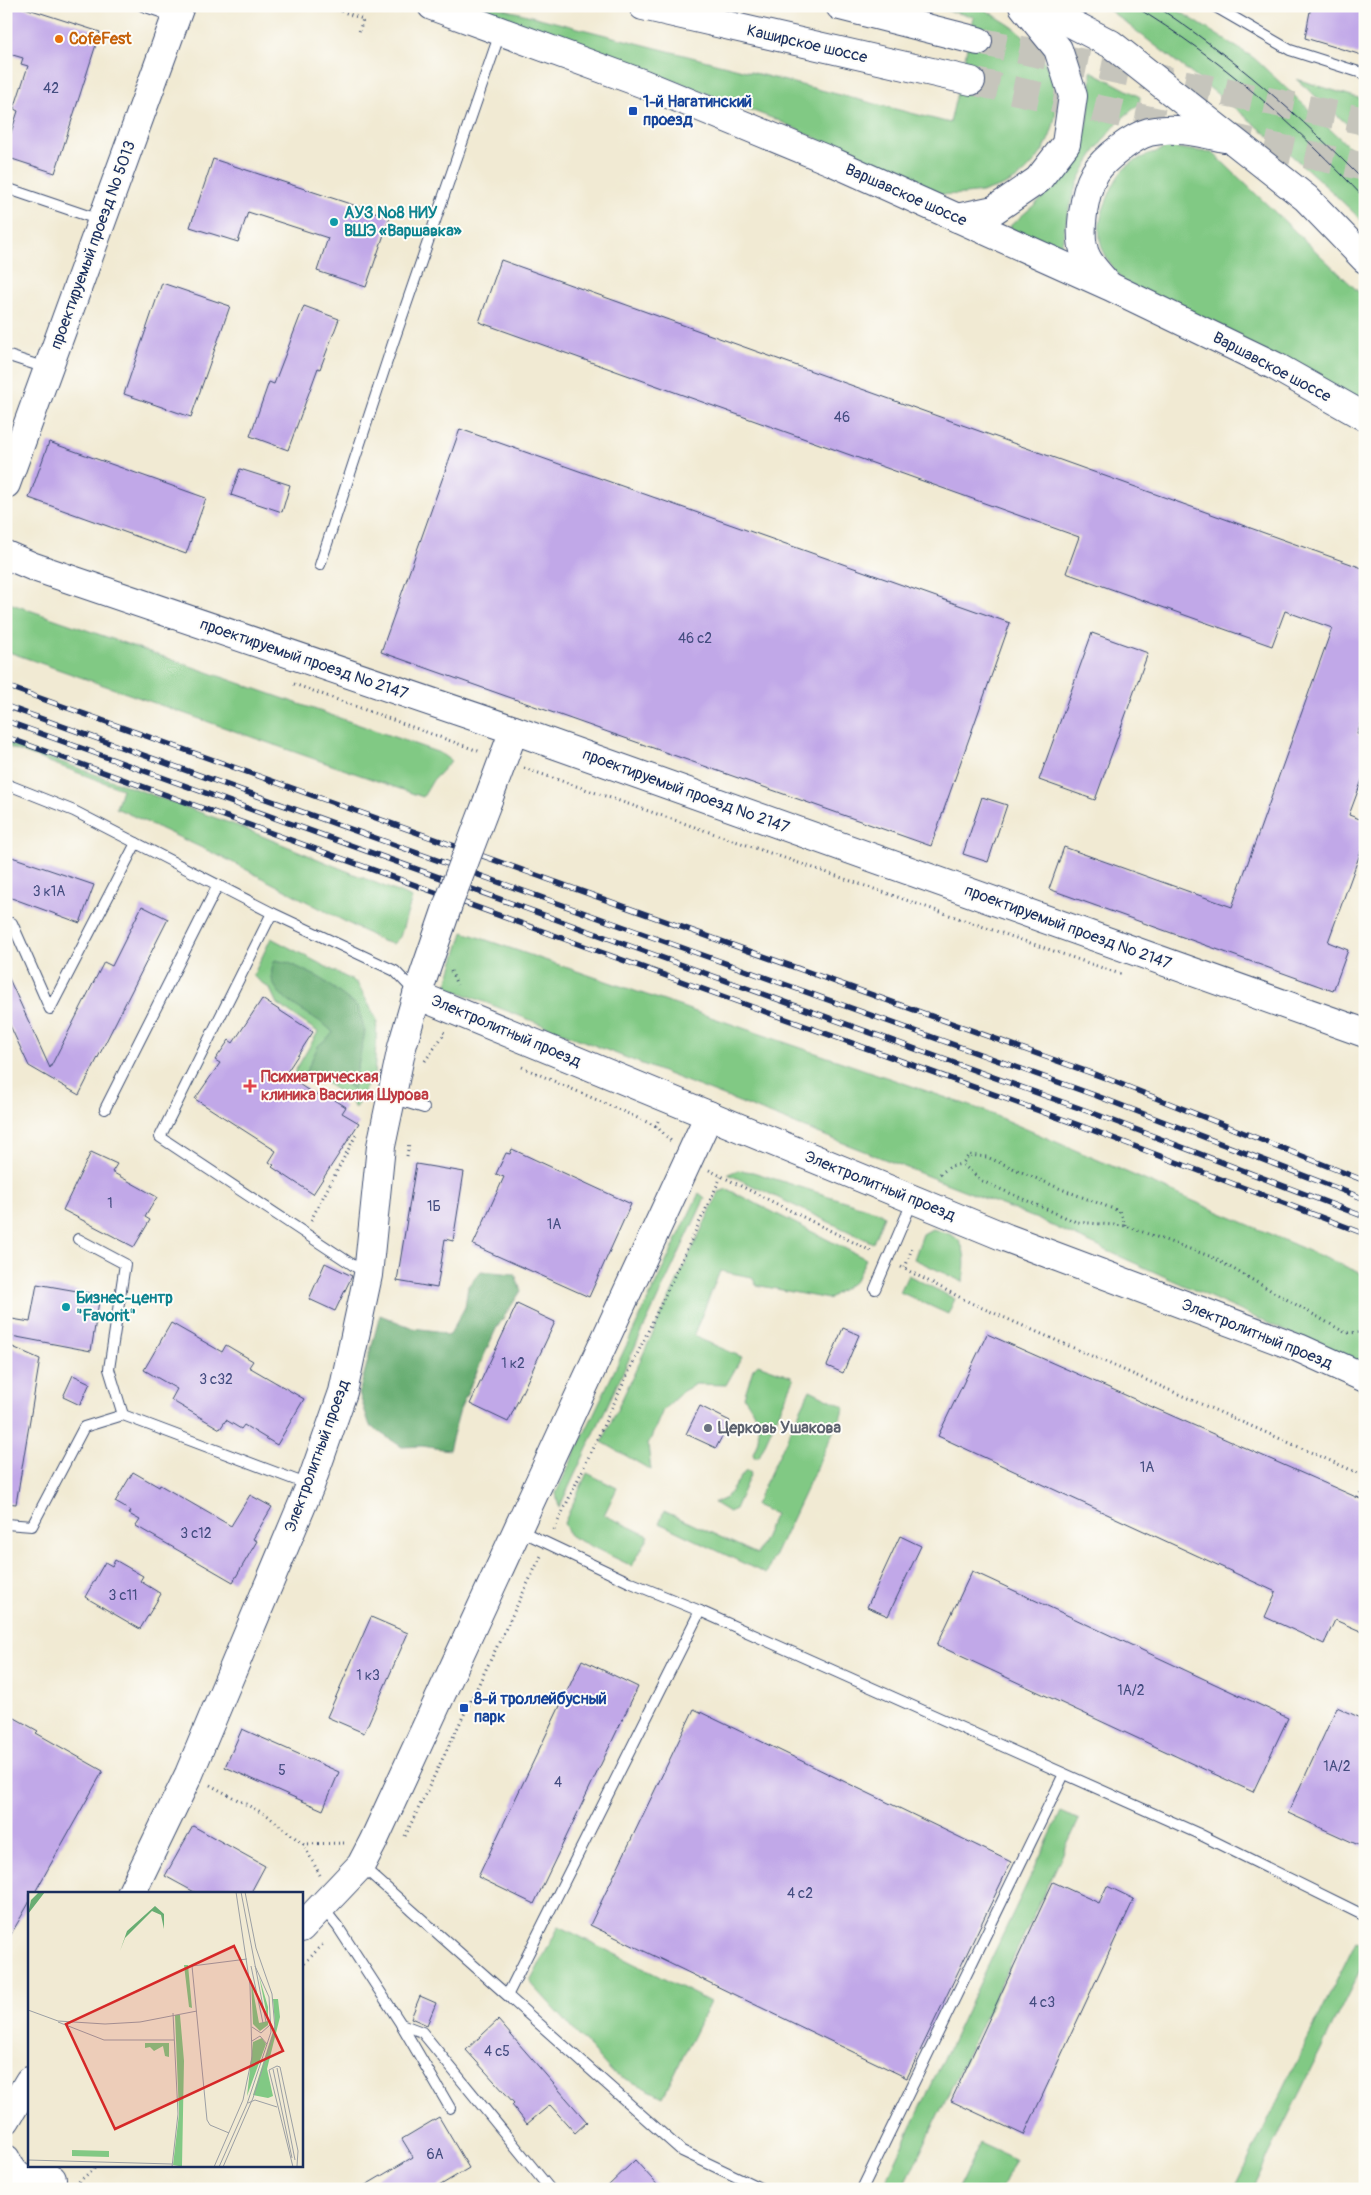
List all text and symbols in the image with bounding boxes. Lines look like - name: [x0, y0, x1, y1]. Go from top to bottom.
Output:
- street label: Каширское шоссе: [745, 20, 869, 68]
- place label: CofeFest: [69, 29, 132, 49]
- marker: CofeFest: [53, 33, 65, 45]
- house number: 42: [43, 80, 59, 97]
- place label: 1-й Нагатинский проезд: [643, 92, 752, 130]
- marker: 1-й Нагатинский проезд: [627, 105, 639, 117]
- street label: проектируемый проезд № 5013: [46, 138, 140, 352]
- street label: Варшавское шоссе: [842, 159, 970, 231]
- place label: АУЗ №8 НИУ ВШЭ «Варшавка»: [344, 203, 463, 241]
- marker: АУЗ №8 НИУ ВШЭ «Варшавка»: [328, 216, 340, 228]
- street label: Варшавское шоссе: [1209, 327, 1335, 407]
- house number: 46: [834, 409, 850, 426]
- street label: проектируемый проезд № 2147: [197, 614, 411, 704]
- house number: 46 с2: [678, 630, 712, 647]
- street label: проектируемый проезд № 2147: [580, 744, 793, 838]
- street label: проектируемый проезд № 2147: [962, 880, 1175, 974]
- house number: 3 к1А: [33, 883, 65, 900]
- street label: Электролитный проезд: [428, 990, 584, 1072]
- place label: Психиатрическая клиника Василия Шурова: [261, 1067, 429, 1105]
- marker: Психиатрическая клиника Василия Шурова: [243, 1079, 257, 1093]
- street label: Электролитный проезд: [802, 1147, 959, 1226]
- house number: 1: [107, 1195, 113, 1212]
- house number: 1Б: [427, 1198, 441, 1215]
- house number: 1А: [547, 1216, 561, 1233]
- place label: Бизнес-центр "Favorit": [76, 1288, 173, 1326]
- street label: Электролитный проезд: [1179, 1295, 1336, 1374]
- marker: Бизнес-центр "Favorit": [60, 1301, 72, 1313]
- house number: 1 к2: [501, 1355, 525, 1372]
- house number: 3 с32: [199, 1371, 233, 1388]
- street label: Электролитный проезд: [280, 1377, 354, 1535]
- place label: Церковь Ушакова: [718, 1418, 841, 1438]
- marker: Церковь Ушакова: [702, 1422, 714, 1434]
- house number: 1А: [1140, 1459, 1154, 1476]
- house number: 3 с12: [180, 1525, 212, 1542]
- house number: 3 с11: [109, 1587, 137, 1604]
- house number: 1 к3: [356, 1667, 380, 1684]
- house number: 1А/2: [1117, 1682, 1145, 1699]
- place label: 8-й троллейбусный парк: [474, 1689, 607, 1727]
- marker: 8-й троллейбусный парк: [458, 1702, 470, 1714]
- house number: 1А/2: [1323, 1758, 1351, 1775]
- house number: 5: [278, 1762, 286, 1779]
- house number: 4: [554, 1774, 562, 1791]
- house number: 4 с2: [787, 1885, 813, 1902]
- inset map: [28, 1892, 302, 2168]
- house number: 4 с3: [1029, 1994, 1055, 2011]
- house number: 4 с5: [484, 2043, 510, 2060]
- house number: 6А: [426, 2146, 444, 2163]

